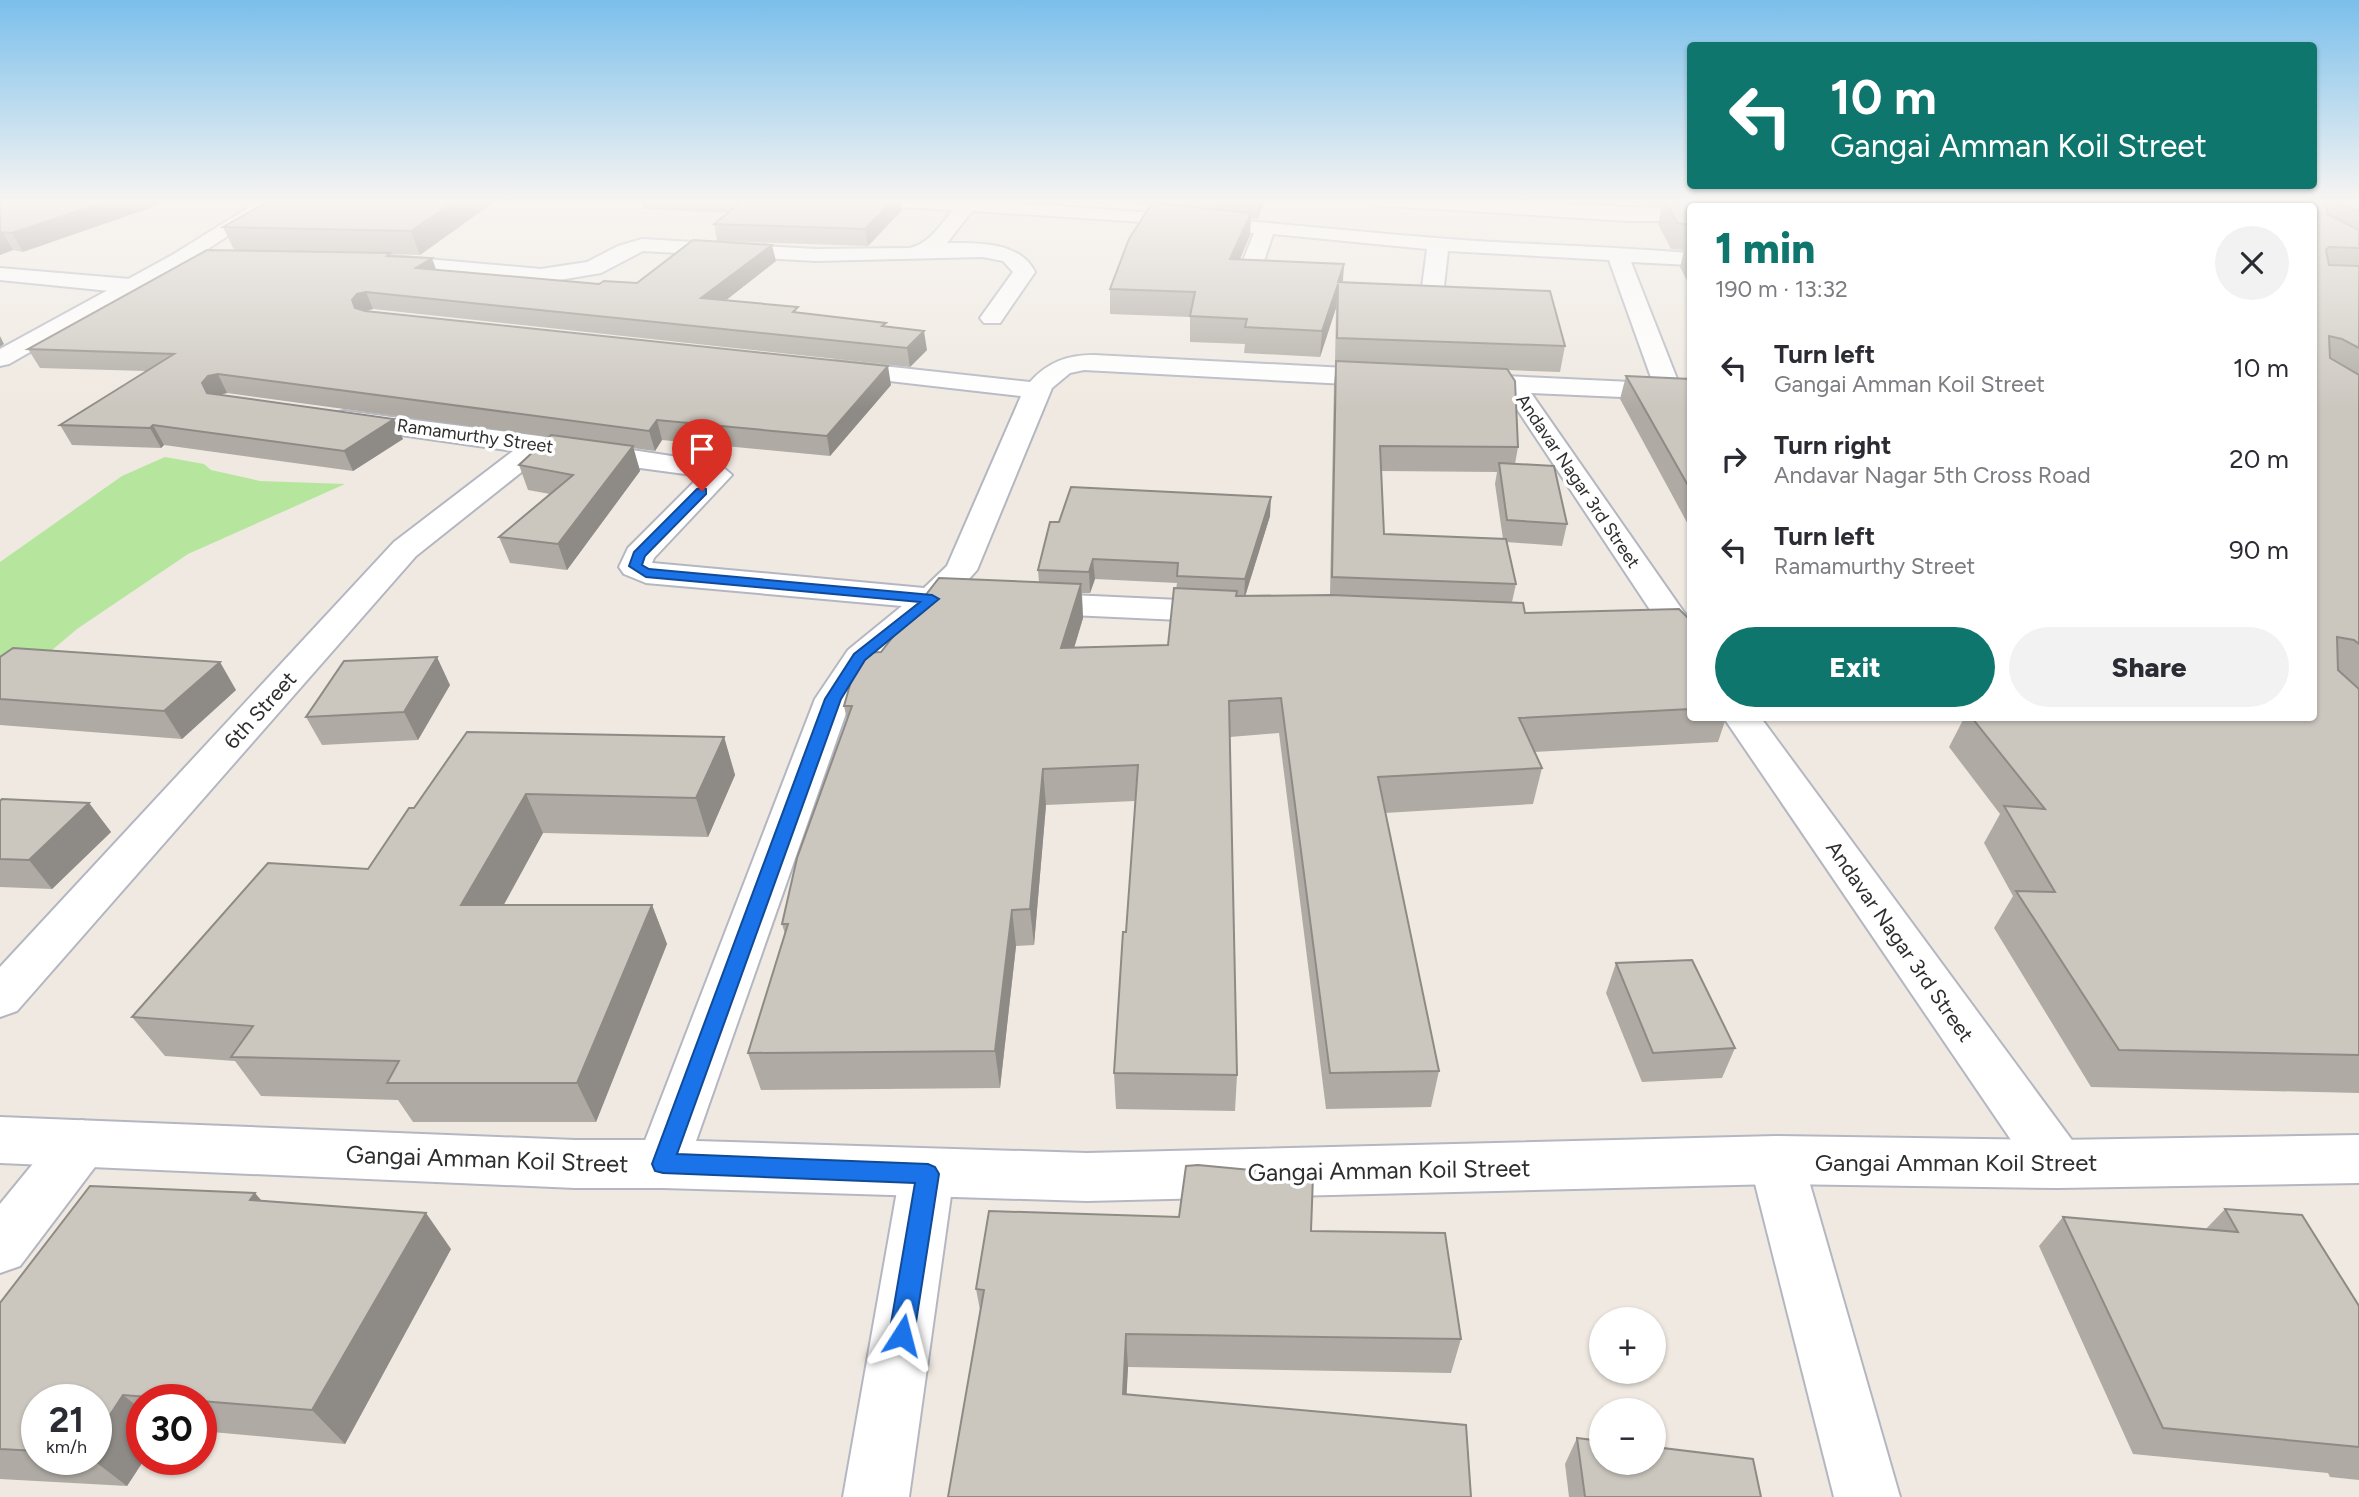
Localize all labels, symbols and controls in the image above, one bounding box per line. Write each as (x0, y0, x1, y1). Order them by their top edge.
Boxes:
text: 10 m (1830, 67, 1937, 126)
icon: left (1715, 70, 1806, 161)
text: Gangai Amman Koil Street (1830, 127, 2207, 165)
text: 1 min (1715, 223, 1815, 274)
button: close (2215, 226, 2289, 300)
text: 190 m · 13:32 (1715, 275, 1848, 303)
text: Turn left (1774, 338, 1875, 370)
icon: left (1715, 349, 1753, 387)
text: 10 m (2233, 352, 2289, 384)
text: Gangai Amman Koil Street (1774, 370, 2045, 398)
street label: Andavar Nagar 3rd Street (1511, 390, 1645, 572)
street label: Ramamurthy Street (396, 414, 555, 458)
pin (672, 419, 732, 491)
text: Turn right (1774, 429, 1891, 461)
icon: arrive (683, 430, 721, 468)
icon: right (1715, 440, 1753, 478)
text: 20 m (2229, 443, 2289, 475)
text: Andavar Nagar 5th Cross Road (1774, 461, 2091, 489)
text: Turn left (1774, 520, 1875, 552)
icon: left (1715, 531, 1753, 569)
text: 90 m (2229, 534, 2289, 566)
text: Ramamurthy Street (1774, 552, 1975, 580)
button: Exit (1715, 627, 1995, 707)
button: Share (2009, 627, 2289, 707)
street label: 6th Street (219, 666, 301, 754)
street label: Andavar Nagar 3rd Street (1821, 836, 1979, 1046)
street label: Gangai Amman Koil Street (345, 1140, 629, 1178)
street label: Gangai Amman Koil Street (1815, 1148, 2097, 1177)
street label: Gangai Amman Koil Street (1247, 1153, 1531, 1187)
position arrow (865, 1298, 939, 1372)
map controls (1589, 1307, 1666, 1475)
button: + (1589, 1307, 1666, 1384)
speed limit sign: 30 (126, 1384, 217, 1475)
button: − (1589, 1398, 1666, 1475)
text: 21 (49, 1399, 84, 1441)
text: km/h (46, 1436, 87, 1458)

